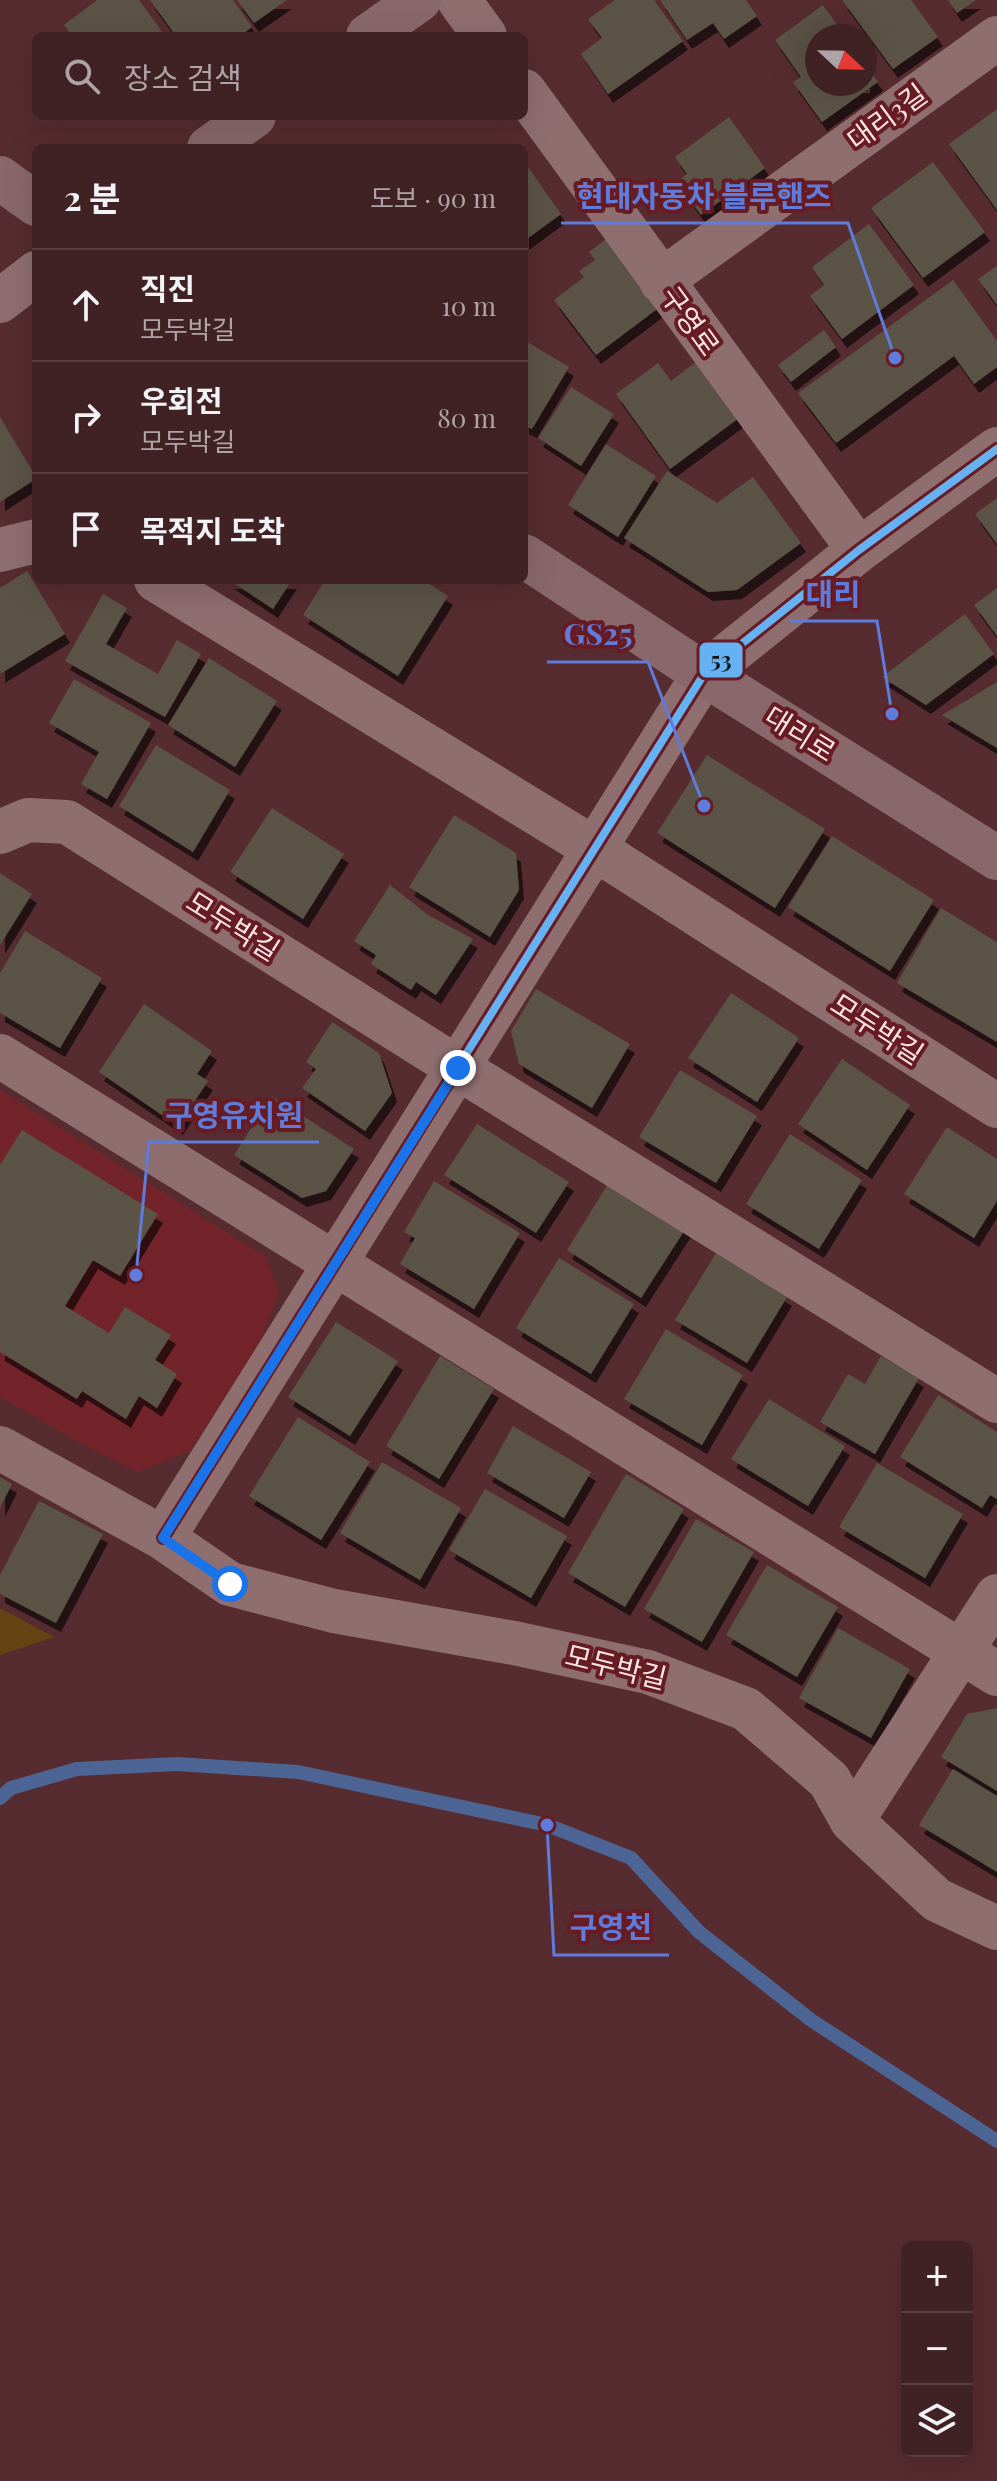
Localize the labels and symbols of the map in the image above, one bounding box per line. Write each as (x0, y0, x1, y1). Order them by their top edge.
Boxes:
north arrow (805, 24, 877, 96)
street label: 대리3길 (839, 74, 933, 157)
callout: 현대자동차 블루핸즈 (561, 169, 848, 223)
text: 현대자동차 블루핸즈 (576, 175, 832, 215)
street label: 구영로 (654, 278, 729, 362)
callout: 대리 (789, 567, 877, 621)
text: 대리 (805, 573, 861, 613)
callout: GS25 (547, 608, 648, 662)
text: GS25 (563, 613, 633, 653)
line badge: 53 (698, 641, 744, 679)
text: 53 (711, 644, 731, 674)
street label: 대리로 (758, 697, 843, 769)
street label: 모두박길 (180, 882, 287, 968)
street label: 모두박길 (825, 984, 931, 1071)
route end (440, 1050, 476, 1086)
callout: 구영유치원 (149, 1088, 319, 1142)
text: 구영유치원 (165, 1094, 303, 1134)
route start (212, 1566, 248, 1602)
street label: 모두박길 (562, 1635, 671, 1696)
callout: 구영천 (554, 1901, 669, 1955)
text: 구영천 (570, 1906, 652, 1946)

